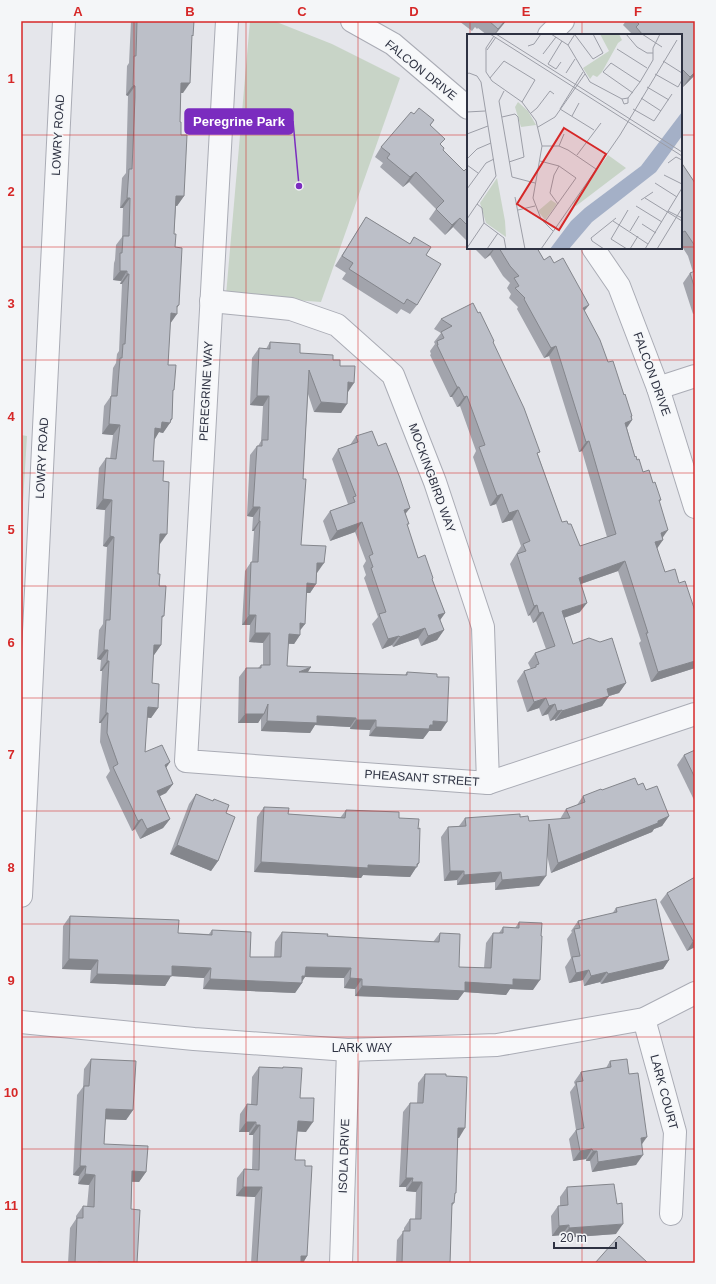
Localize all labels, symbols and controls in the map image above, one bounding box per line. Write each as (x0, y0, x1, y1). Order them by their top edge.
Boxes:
text: A (73, 4, 83, 19)
text: B (185, 4, 195, 19)
text: C (297, 4, 307, 19)
text: D (409, 4, 419, 19)
text: E (522, 4, 531, 19)
text: F (634, 4, 642, 19)
inset map (467, 34, 682, 249)
street label: FALCON DRIVE (382, 37, 460, 103)
text: 1 (7, 71, 15, 86)
street label: LOWRY ROAD (49, 94, 67, 176)
callout: Peregrine Park (185, 109, 293, 134)
text: Peregrine Park (193, 114, 286, 129)
text: 2 (7, 184, 15, 199)
text: 3 (7, 296, 15, 311)
street label: FALCON DRIVE (630, 330, 674, 418)
street label: PEREGRINE WAY (196, 341, 216, 441)
text: 4 (7, 409, 15, 424)
street label: LOWRY ROAD (33, 417, 51, 499)
street label: MOCKINGBIRD WAY (406, 421, 458, 535)
text: 5 (7, 522, 15, 537)
text: 6 (7, 635, 15, 650)
text: 7 (7, 747, 15, 762)
street label: PHEASANT STREET (364, 767, 481, 789)
text: 8 (7, 860, 15, 875)
text: 9 (7, 973, 15, 988)
street label: LARK WAY (332, 1041, 392, 1055)
street label: LARK COURT (647, 1053, 681, 1132)
text: 10 (4, 1085, 18, 1100)
street label: ISOLA DRIVE (336, 1118, 352, 1194)
text: 11 (4, 1198, 18, 1213)
scale bar (554, 1224, 616, 1250)
text: 20 m (560, 1231, 587, 1245)

